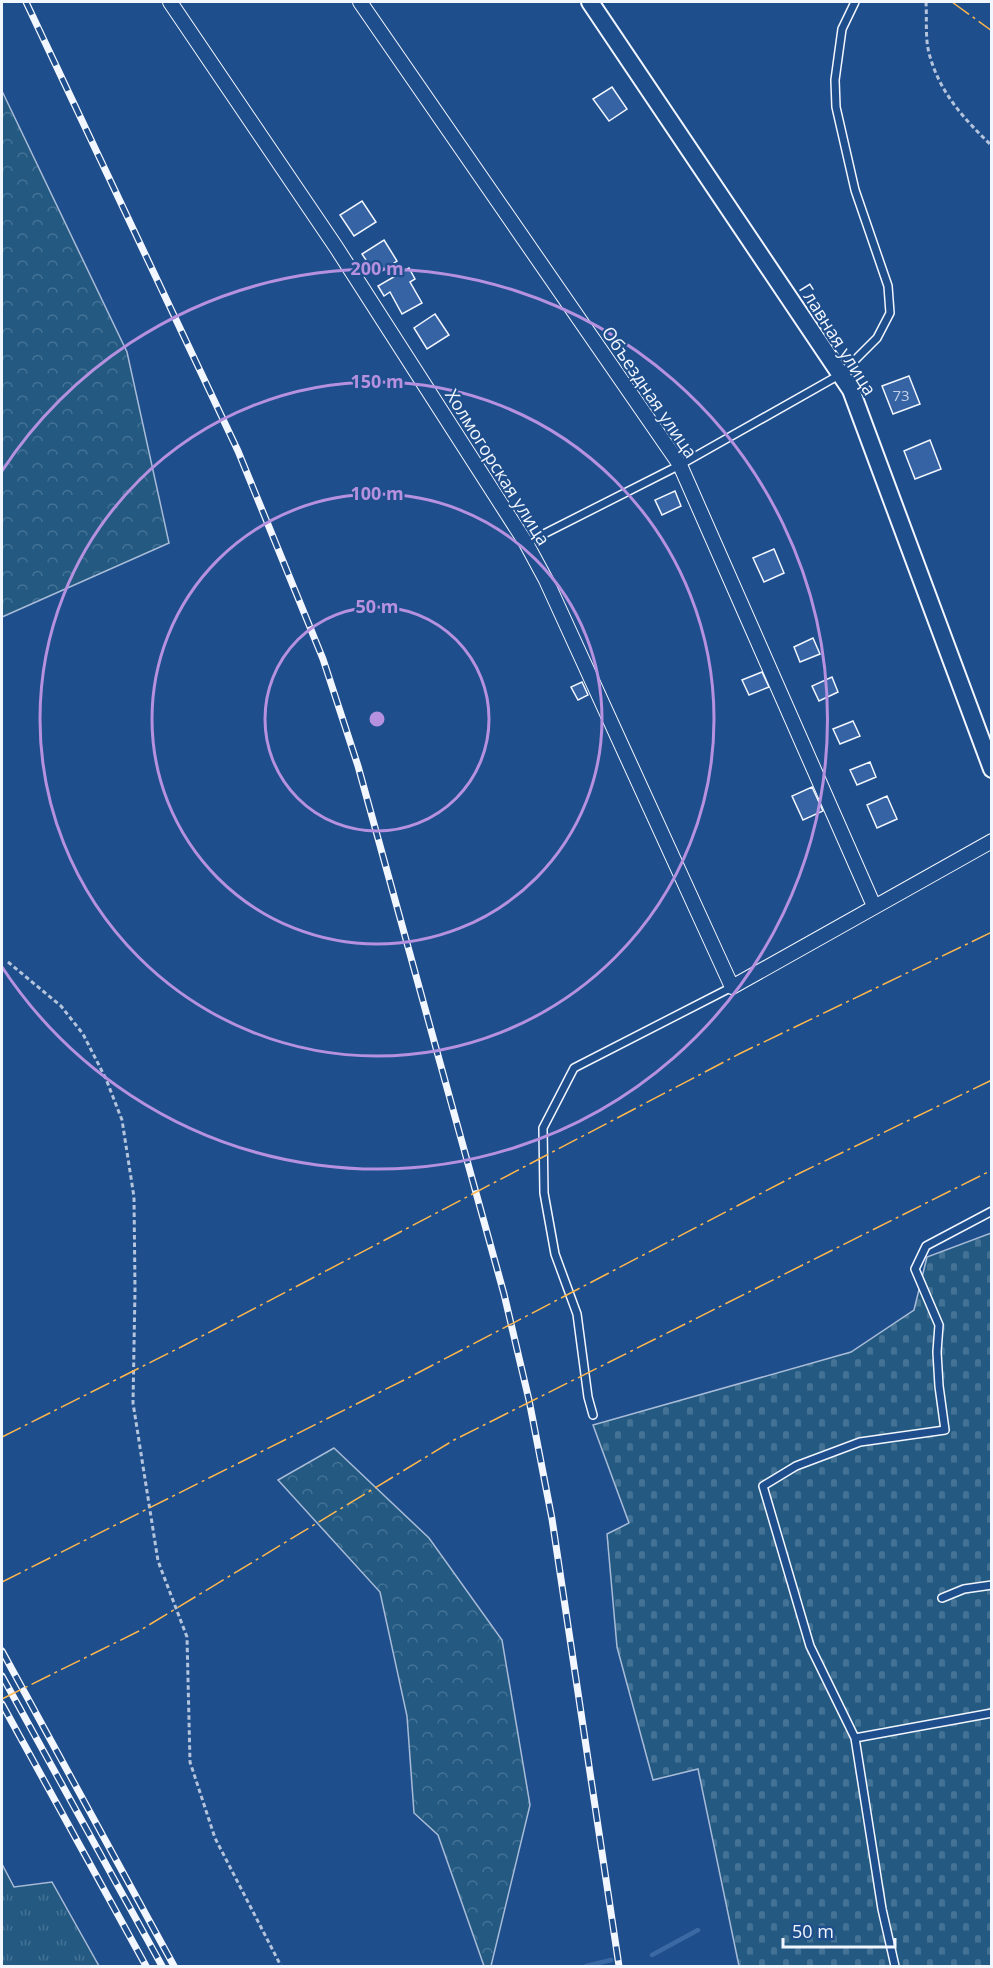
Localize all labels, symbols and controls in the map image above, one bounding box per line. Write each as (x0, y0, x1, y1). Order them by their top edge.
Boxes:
text: 200 m (350, 256, 404, 280)
street label: Главная улица (794, 278, 882, 400)
street label: Объездная улица (597, 321, 703, 463)
text: 150 m (350, 369, 404, 393)
street label: Холмогорская улица (440, 384, 556, 550)
house number: 73 (892, 385, 910, 405)
text: 100 m (350, 481, 404, 505)
text: 50 m (356, 594, 398, 618)
centre of rings (367, 709, 387, 729)
scale bar (783, 1911, 896, 1949)
text: 50 m (792, 1919, 834, 1943)

